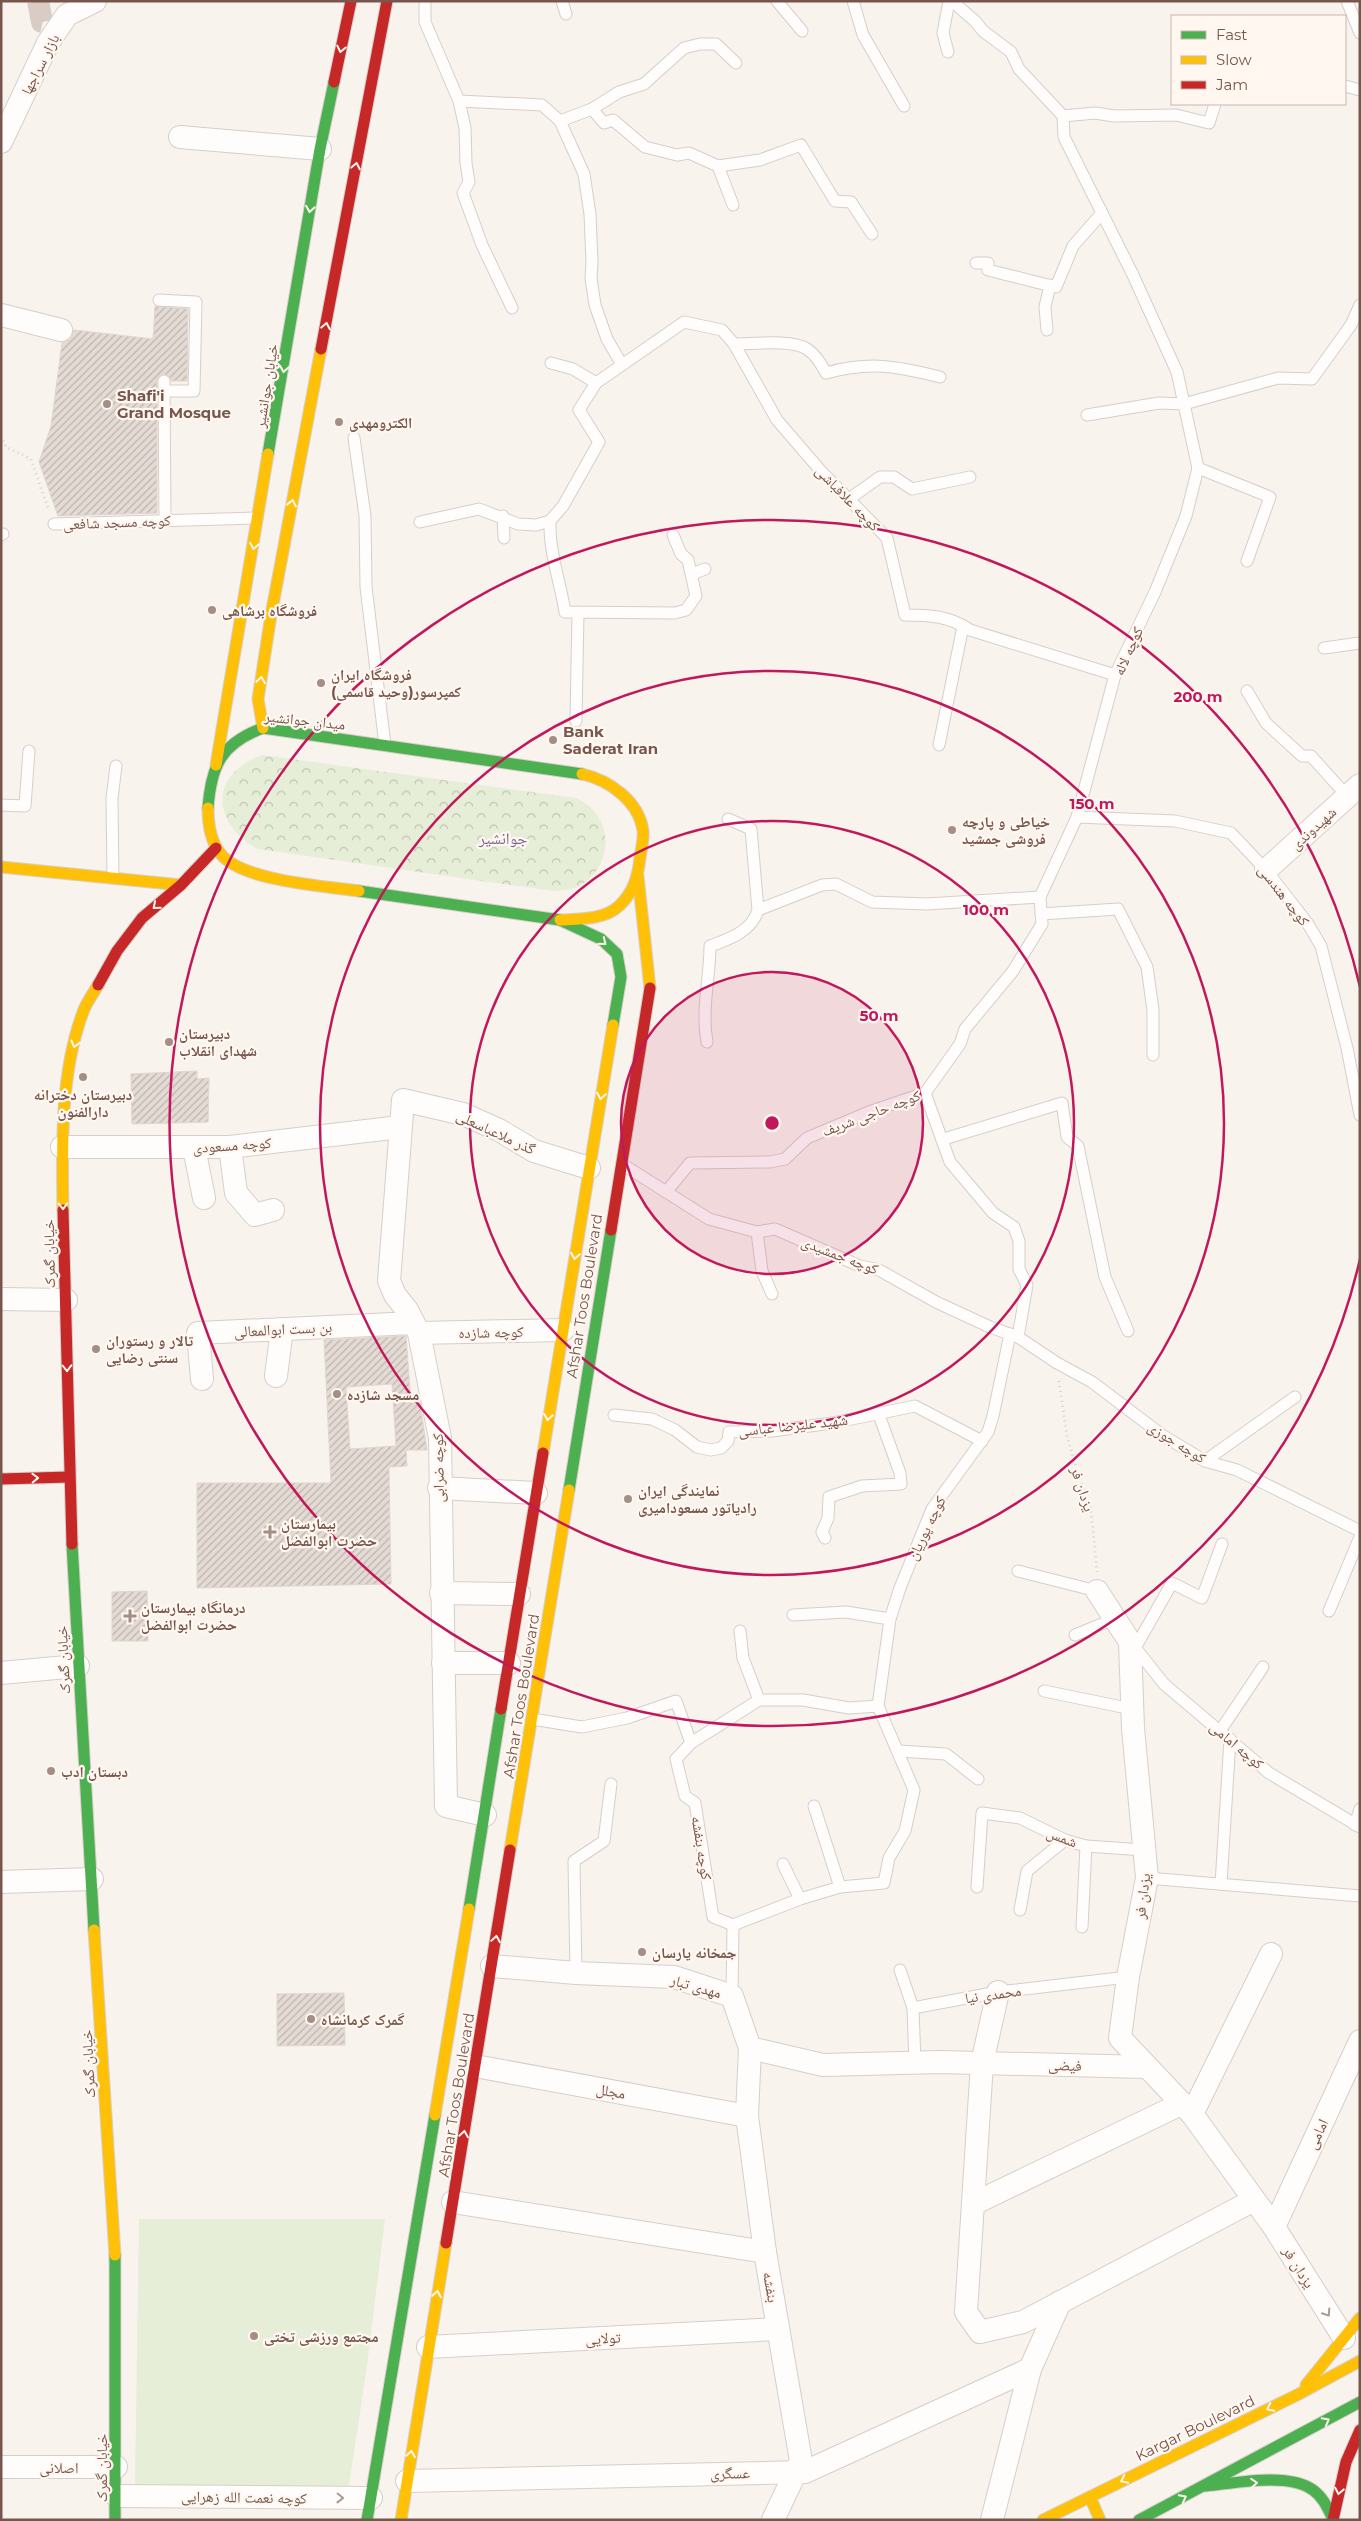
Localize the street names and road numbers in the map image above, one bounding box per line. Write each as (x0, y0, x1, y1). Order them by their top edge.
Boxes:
street label: بازار سراجها (17, 30, 63, 98)
street label: خیابان جوانشیر (250, 342, 283, 431)
street label: کوچه علافباشی (811, 461, 884, 536)
street label: کوچه مسجد شافعی (63, 511, 171, 534)
street label: کوچه لاله (1109, 624, 1147, 678)
street label: میدان جوانشیر (262, 706, 347, 735)
street label: شهیدوندی (1286, 802, 1341, 854)
street label: کوچه هندسی (1253, 860, 1314, 930)
street label: کوچه حاجی شریف (819, 1086, 923, 1141)
street label: گذر ملاعباسعلی (453, 1105, 539, 1160)
street label: کوچه مسعودی (192, 1133, 272, 1158)
street label: Afshar Toos Boulevard (562, 1212, 606, 1380)
street label: خیابان گمرک (39, 1219, 60, 1289)
street label: کوچه جمشیدی (798, 1232, 881, 1279)
street label: بن بست ابوالمعالی (233, 1317, 333, 1342)
street label: کوچه شازده (458, 1322, 524, 1342)
street label: شهید علیرضا عباسی (737, 1410, 849, 1441)
street label: کوچه جوزی (1144, 1417, 1210, 1468)
street label: کوچه ضرابی (428, 1433, 449, 1503)
street label: یزدان فر (1066, 1463, 1099, 1514)
street label: کوچه پوریان (902, 1493, 951, 1564)
street label: Afshar Toos Boulevard (499, 1612, 543, 1780)
street label: خیابان گمرک (52, 1625, 75, 1695)
street label: کوچه امامی (1205, 1717, 1268, 1774)
street label: کوچه بنفشه (688, 1815, 716, 1881)
street label: شمس (1044, 1823, 1080, 1852)
street label: یزدان فر (1130, 1872, 1155, 1921)
street label: مهدی تبار (667, 1969, 724, 2003)
street label: محمدی نیا (964, 1981, 1023, 2008)
street label: Afshar Toos Boulevard (434, 2011, 478, 2179)
street label: خیابان گمرک (77, 2029, 100, 2099)
street label: فیضی (1048, 2055, 1082, 2076)
street label: مجلل (595, 2079, 627, 2104)
street label: امامی (1302, 2116, 1333, 2153)
street label: یزدان فر (1277, 2242, 1319, 2292)
street label: بنفشه (759, 2270, 783, 2304)
street label: تولایی (585, 2328, 622, 2349)
street label: Kargar Boulevard (1132, 2391, 1258, 2465)
street label: خیابان گمرک (92, 2433, 112, 2502)
street label: اصلانی (40, 2458, 78, 2478)
street label: عسگری (710, 2463, 750, 2484)
street label: کوچه نعمت الله زهرایی (181, 2486, 307, 2509)

